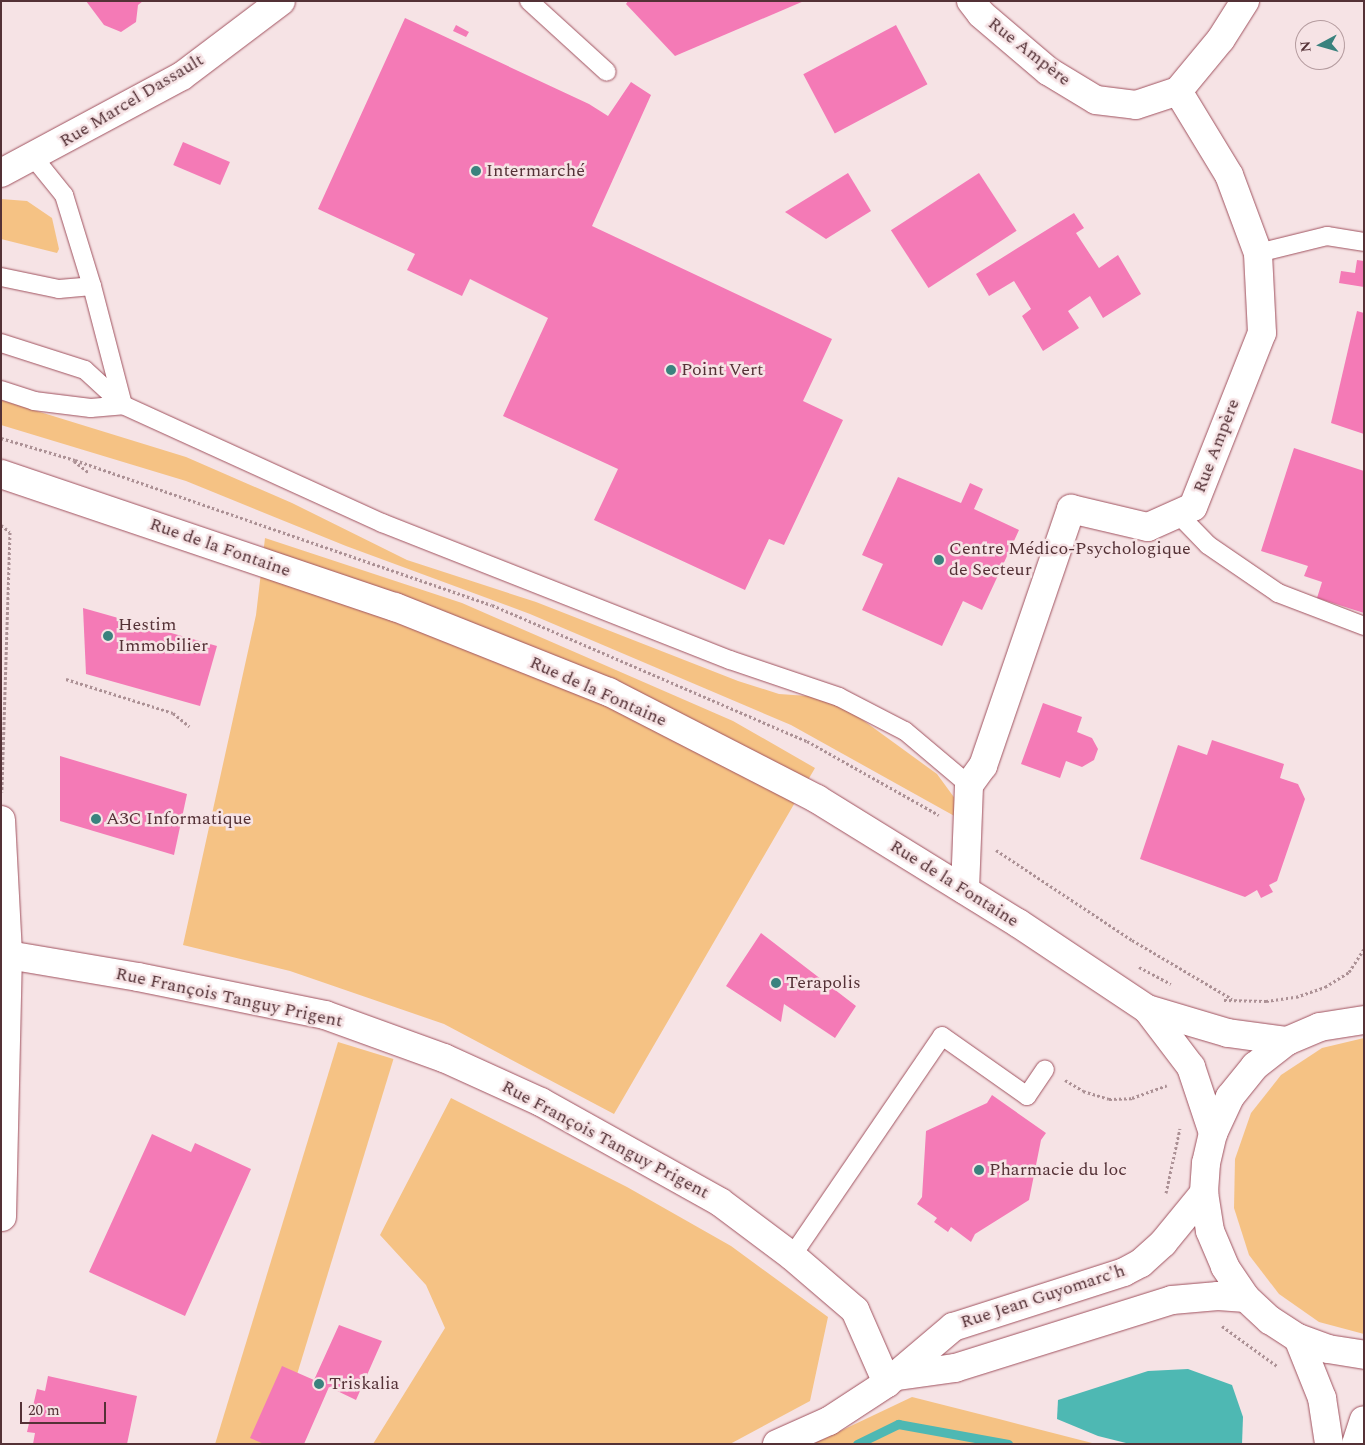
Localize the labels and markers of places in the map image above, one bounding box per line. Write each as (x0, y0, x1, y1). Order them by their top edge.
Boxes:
place label: Intermarché (486, 160, 585, 182)
marker: Intermarché (470, 165, 482, 177)
place label: Point Vert (681, 359, 763, 381)
marker: Point Vert (665, 364, 677, 376)
place label: Centre Médico-Psychologique de Secteur (949, 539, 1191, 582)
marker: Centre Médico-Psychologique de Secteur (933, 554, 945, 566)
place label: Hestim Immobilier (118, 615, 208, 658)
marker: Hestim Immobilier (102, 630, 114, 642)
place label: A3C Informatique (106, 808, 252, 830)
marker: A3C Informatique (90, 813, 102, 825)
place label: Terapolis (786, 972, 861, 994)
marker: Terapolis (770, 977, 782, 989)
place label: Pharmacie du loc (989, 1159, 1127, 1181)
marker: Pharmacie du loc (973, 1164, 985, 1176)
place label: Triskalia (329, 1373, 399, 1395)
marker: Triskalia (313, 1378, 325, 1390)

